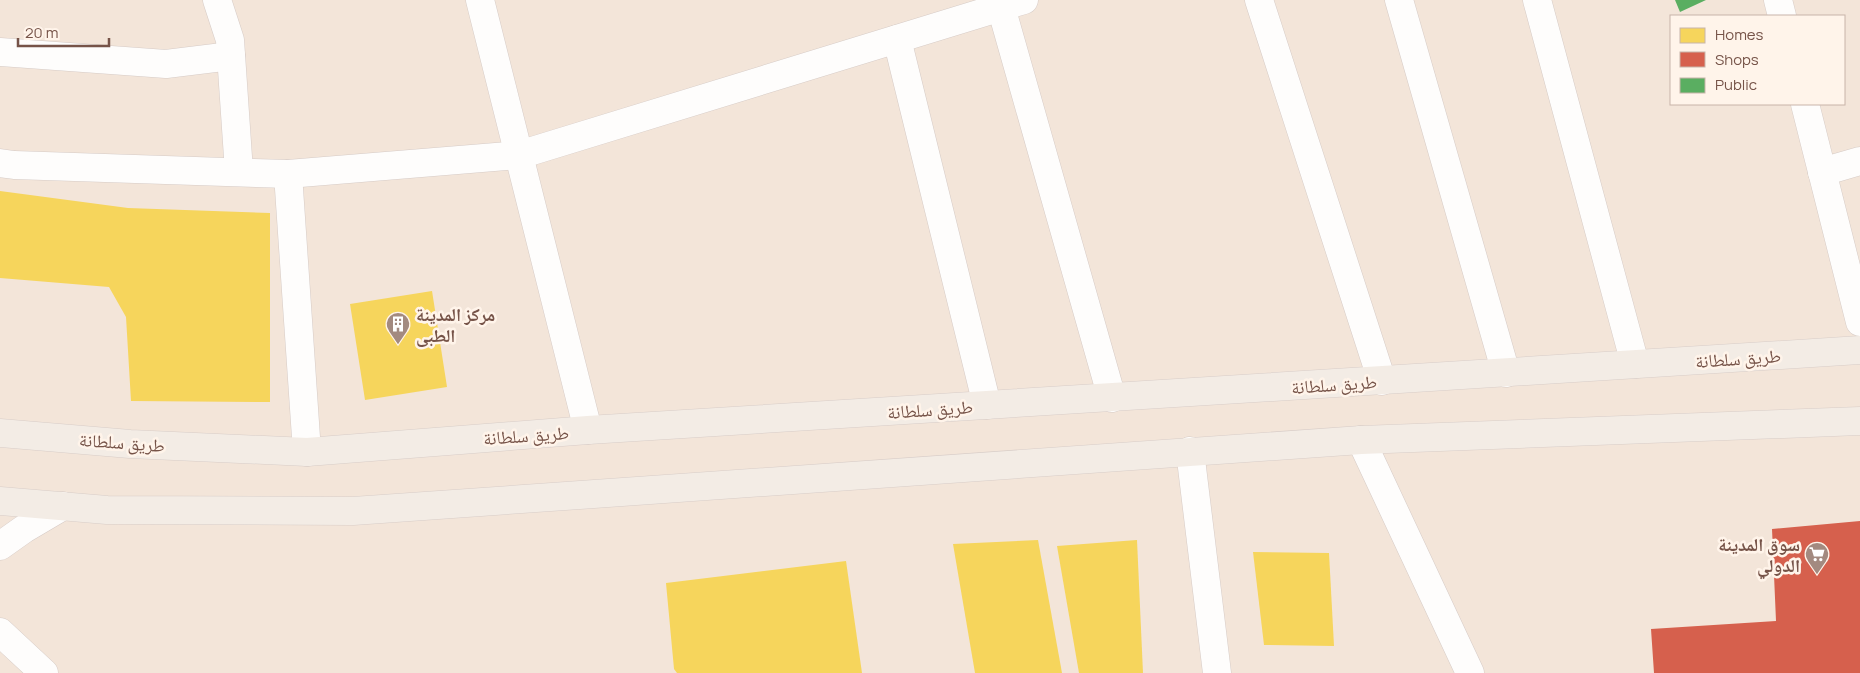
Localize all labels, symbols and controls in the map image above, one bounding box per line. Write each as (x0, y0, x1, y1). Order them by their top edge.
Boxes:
scale bar (18, 15, 109, 47)
legend (1670, 15, 1845, 105)
text: 20 m (25, 22, 58, 43)
text: Homes (1715, 24, 1764, 45)
text: Shops (1715, 49, 1759, 70)
text: Public (1715, 74, 1757, 95)
place label: مرکز المدینة الطبی (416, 302, 495, 347)
building icon: مرکز المدینة الطبی (385, 311, 411, 345)
street label: طريق سلطانة (1694, 343, 1782, 373)
street label: طريق سلطانة (1290, 369, 1378, 399)
street label: طريق سلطانة (886, 394, 974, 424)
street label: طريق سلطانة (482, 420, 570, 450)
street label: طريق سلطانة (78, 427, 166, 457)
place label: سوق المدينة الدولي (1718, 532, 1800, 580)
supermarket icon: سوق المدينة الدولي (1804, 541, 1830, 575)

